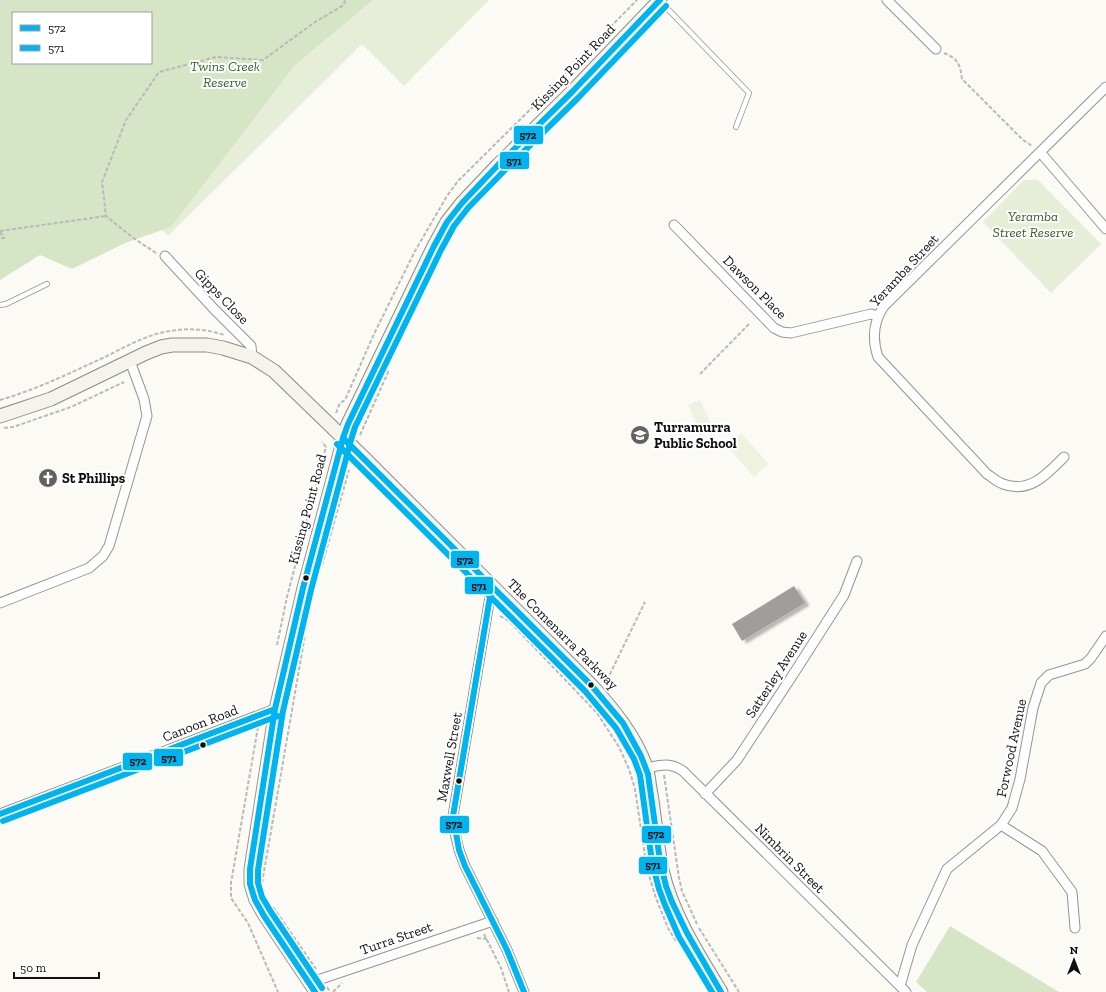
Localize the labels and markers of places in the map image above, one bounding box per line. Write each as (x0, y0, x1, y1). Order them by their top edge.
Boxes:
place label: Turramurra Public School (654, 419, 737, 452)
school or university icon: Turramurra Public School (629, 424, 651, 446)
church icon: St Phillips (37, 467, 59, 489)
place label: St Phillips (62, 470, 126, 487)
unlabelled marker (301, 573, 311, 583)
unlabelled marker (586, 680, 596, 690)
unlabelled marker (198, 740, 208, 750)
unlabelled marker (454, 776, 464, 786)

